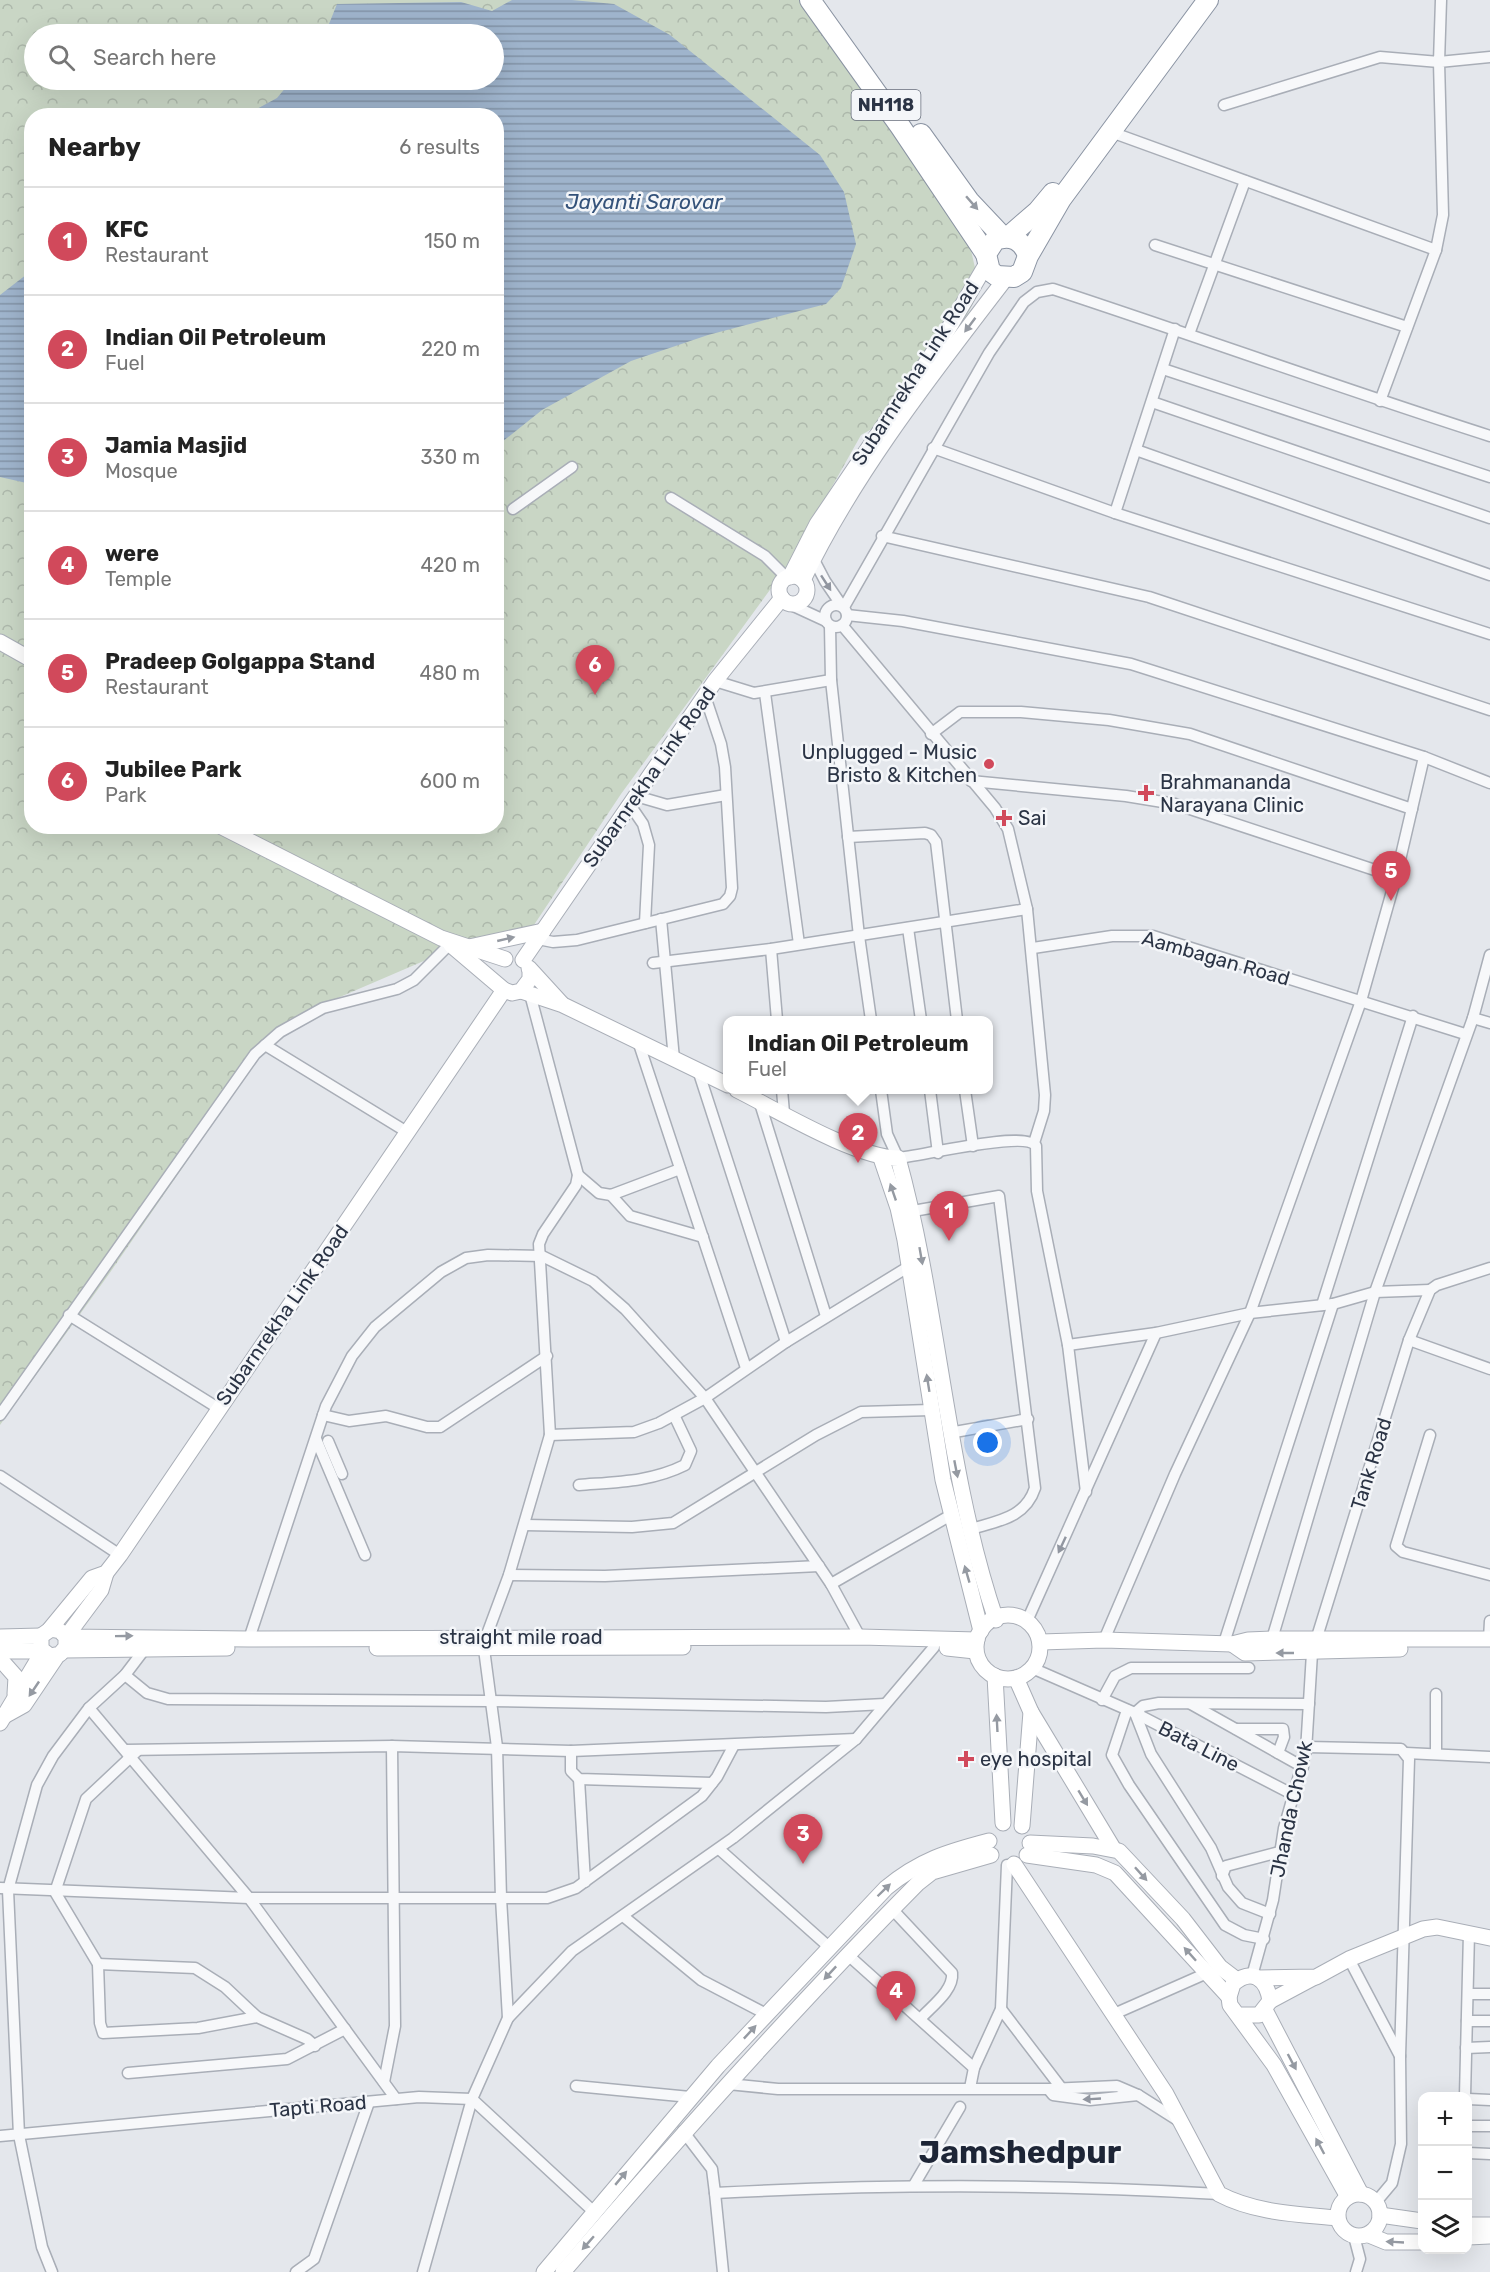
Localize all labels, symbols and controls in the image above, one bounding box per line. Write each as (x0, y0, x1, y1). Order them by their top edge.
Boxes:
search box (24, 24, 504, 90)
icon: search (45, 41, 78, 74)
text: Search here (93, 44, 216, 71)
road number: NH118 (852, 90, 920, 120)
text: Nearby (48, 132, 141, 163)
text: 6 results (399, 135, 480, 159)
water label: Jayanti Sarovar (565, 189, 724, 214)
one-way arrow (965, 195, 978, 210)
text: KFC (105, 216, 149, 243)
text: 1 (63, 229, 72, 253)
text: 150 m (424, 229, 480, 253)
text: Restaurant (105, 243, 209, 267)
street label: Subarnrekha Link Road (846, 276, 984, 470)
one-way arrow (965, 317, 977, 332)
text: Indian Oil Petroleum (105, 324, 326, 351)
text: 2 (61, 337, 74, 361)
text: 220 m (421, 337, 480, 361)
text: Fuel (105, 351, 145, 375)
text: Jamia Masjid (105, 432, 247, 459)
text: 3 (61, 445, 74, 469)
text: 330 m (421, 445, 480, 469)
text: Mosque (105, 459, 178, 483)
text: were (105, 540, 159, 567)
text: 4 (61, 553, 74, 577)
text: 420 m (420, 553, 480, 577)
text: Temple (105, 567, 172, 591)
one-way arrow (821, 575, 832, 591)
pin: 6 (576, 646, 614, 695)
text: Pradeep Golgappa Stand (105, 648, 375, 675)
text: 5 (61, 661, 74, 685)
text: 480 m (419, 661, 480, 685)
text: Restaurant (105, 675, 209, 699)
street label: Subarnrekha Link Road (578, 682, 720, 872)
place label: Unplugged - Music Bristo & Kitchen (802, 740, 977, 787)
text: Jubilee Park (105, 756, 242, 783)
marker: Unplugged - Music Bristo & Kitchen (982, 757, 996, 771)
text: 6 (61, 769, 74, 793)
text: 600 m (420, 769, 480, 793)
place label: Brahmananda Narayana Clinic (1160, 770, 1304, 817)
text: Park (105, 783, 147, 807)
marker: Brahmananda Narayana Clinic (1137, 784, 1155, 802)
place label: Sai (1018, 806, 1046, 830)
marker: Sai (995, 809, 1013, 827)
pin: 5 (1372, 852, 1410, 901)
street label: Aambagan Road (1139, 925, 1293, 991)
one-way arrow (497, 934, 516, 943)
popup (723, 1016, 993, 1094)
text: Indian Oil Petroleum (747, 1030, 969, 1057)
text: Fuel (747, 1057, 787, 1081)
pin: 2 (838, 1114, 878, 1163)
one-way arrow (887, 1183, 897, 1201)
pin: 1 (930, 1192, 968, 1241)
street label: Subarnrekha Link Road (211, 1220, 353, 1410)
one-way arrow (916, 1247, 925, 1266)
one-way arrow (923, 1374, 932, 1393)
street label: Tank Road (1346, 1415, 1396, 1513)
your location (973, 1428, 1002, 1457)
one-way arrow (952, 1460, 961, 1479)
one-way arrow (1057, 1536, 1067, 1554)
one-way arrow (961, 1565, 971, 1583)
street label: straight mile road (439, 1625, 603, 1649)
one-way arrow (115, 1631, 134, 1641)
one-way arrow (1275, 1648, 1294, 1658)
one-way arrow (29, 1681, 40, 1697)
one-way arrow (993, 1714, 1002, 1733)
street label: Bata Line (1155, 1715, 1243, 1777)
street label: Jhanda Chowk (1265, 1738, 1317, 1879)
place label: eye hospital (980, 1747, 1092, 1771)
marker: eye hospital (957, 1750, 975, 1768)
one-way arrow (1077, 1790, 1088, 1806)
pin: 3 (784, 1814, 822, 1864)
one-way arrow (1134, 1866, 1148, 1881)
one-way arrow (876, 1884, 891, 1897)
one-way arrow (1183, 1946, 1196, 1962)
one-way arrow (824, 1965, 837, 1980)
pin: 4 (876, 1972, 916, 2021)
one-way arrow (743, 2024, 757, 2039)
one-way arrow (1287, 2054, 1297, 2071)
street label: Tapti Road (268, 2090, 368, 2122)
map controls (1418, 2092, 1472, 2254)
button: + (1418, 2092, 1472, 2146)
one-way arrow (1083, 2094, 1102, 2103)
district label: Jamshedpur (919, 2133, 1122, 2171)
one-way arrow (1315, 2137, 1325, 2154)
button: − (1418, 2146, 1472, 2200)
one-way arrow (614, 2171, 627, 2186)
button: layers (1418, 2200, 1472, 2254)
one-way arrow (581, 2235, 594, 2251)
one-way arrow (1385, 2238, 1404, 2247)

